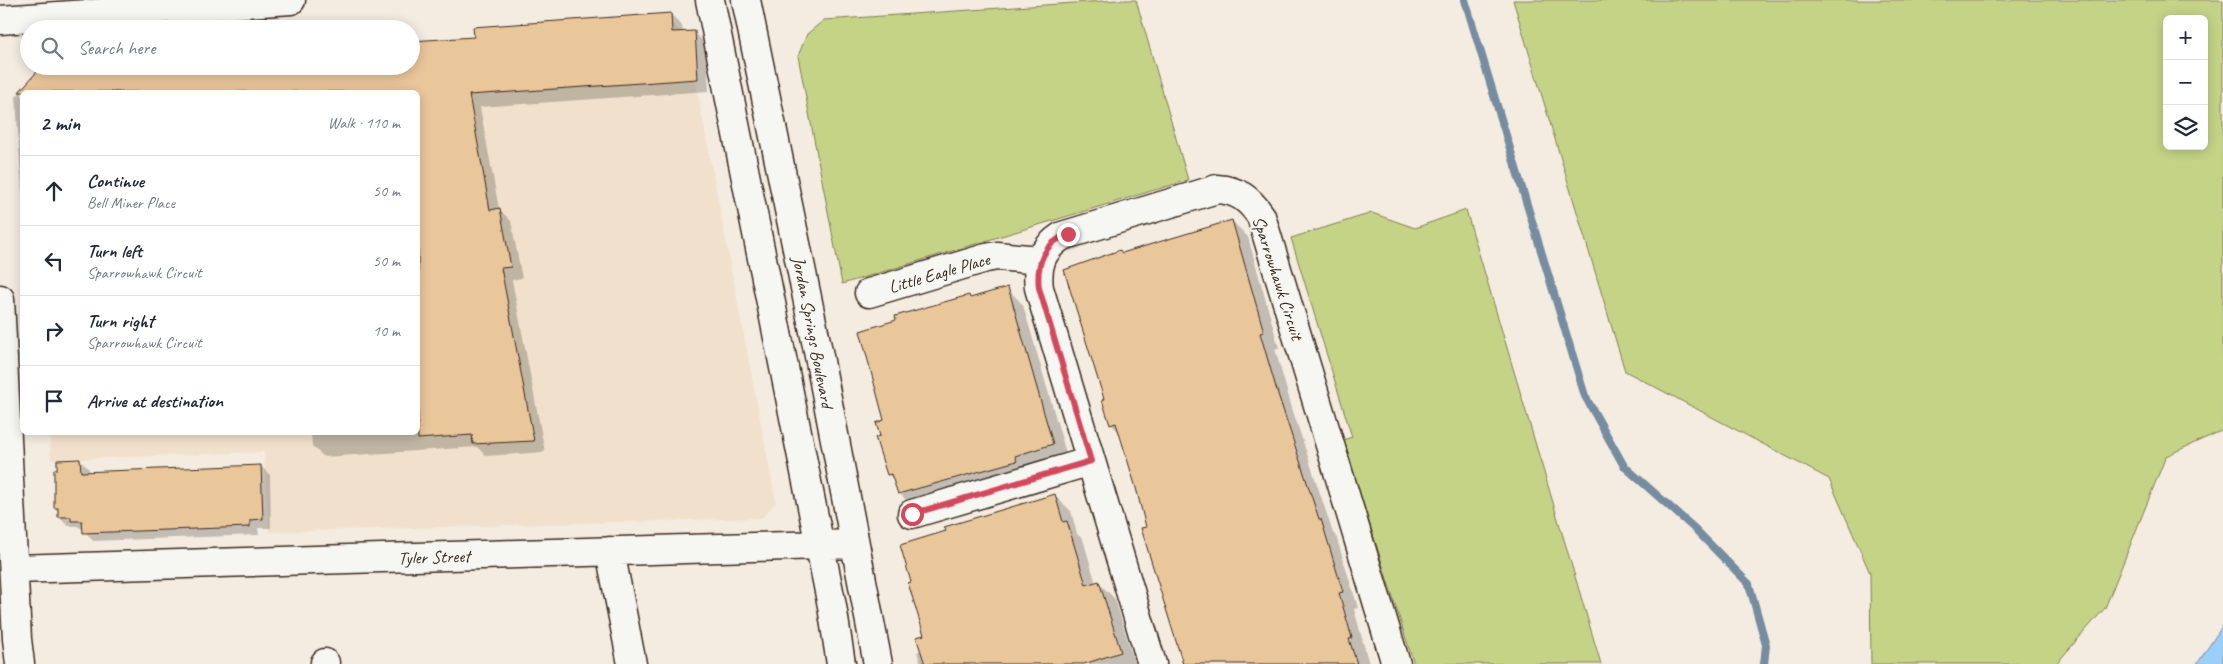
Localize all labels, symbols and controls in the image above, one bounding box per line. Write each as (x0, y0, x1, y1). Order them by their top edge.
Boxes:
map controls (2163, 15, 2208, 150)
button: + (2163, 15, 2208, 60)
search box (20, 20, 420, 75)
icon: search (38, 34, 66, 62)
text: Search here (78, 36, 155, 60)
button: − (2163, 60, 2208, 105)
button: layers (2163, 105, 2208, 150)
text: 2 min (40, 110, 80, 136)
text: Walk · 110 m (328, 113, 400, 133)
text: Continue (87, 169, 144, 193)
icon: ahead (40, 177, 68, 205)
text: 50 m (373, 181, 400, 201)
text: Bell Miner Place (87, 193, 175, 213)
street label: Sparrowhawk Circuit (1248, 213, 1309, 345)
route end (1057, 223, 1080, 246)
text: Turn left (87, 239, 142, 263)
icon: left (40, 247, 68, 275)
street label: Little Eagle Place (886, 248, 993, 298)
text: 50 m (373, 251, 400, 271)
street label: Jordan Springs Boulevard (787, 253, 839, 412)
text: Sparrowhawk Circuit (87, 263, 202, 283)
text: Turn right (87, 309, 154, 333)
icon: right (40, 317, 68, 345)
text: 10 m (373, 321, 400, 341)
text: Sparrowhawk Circuit (87, 333, 202, 353)
icon: arrive (40, 387, 68, 415)
text: Arrive at destination (87, 389, 223, 413)
route start (901, 503, 924, 526)
street label: Tyler Street (398, 545, 473, 569)

